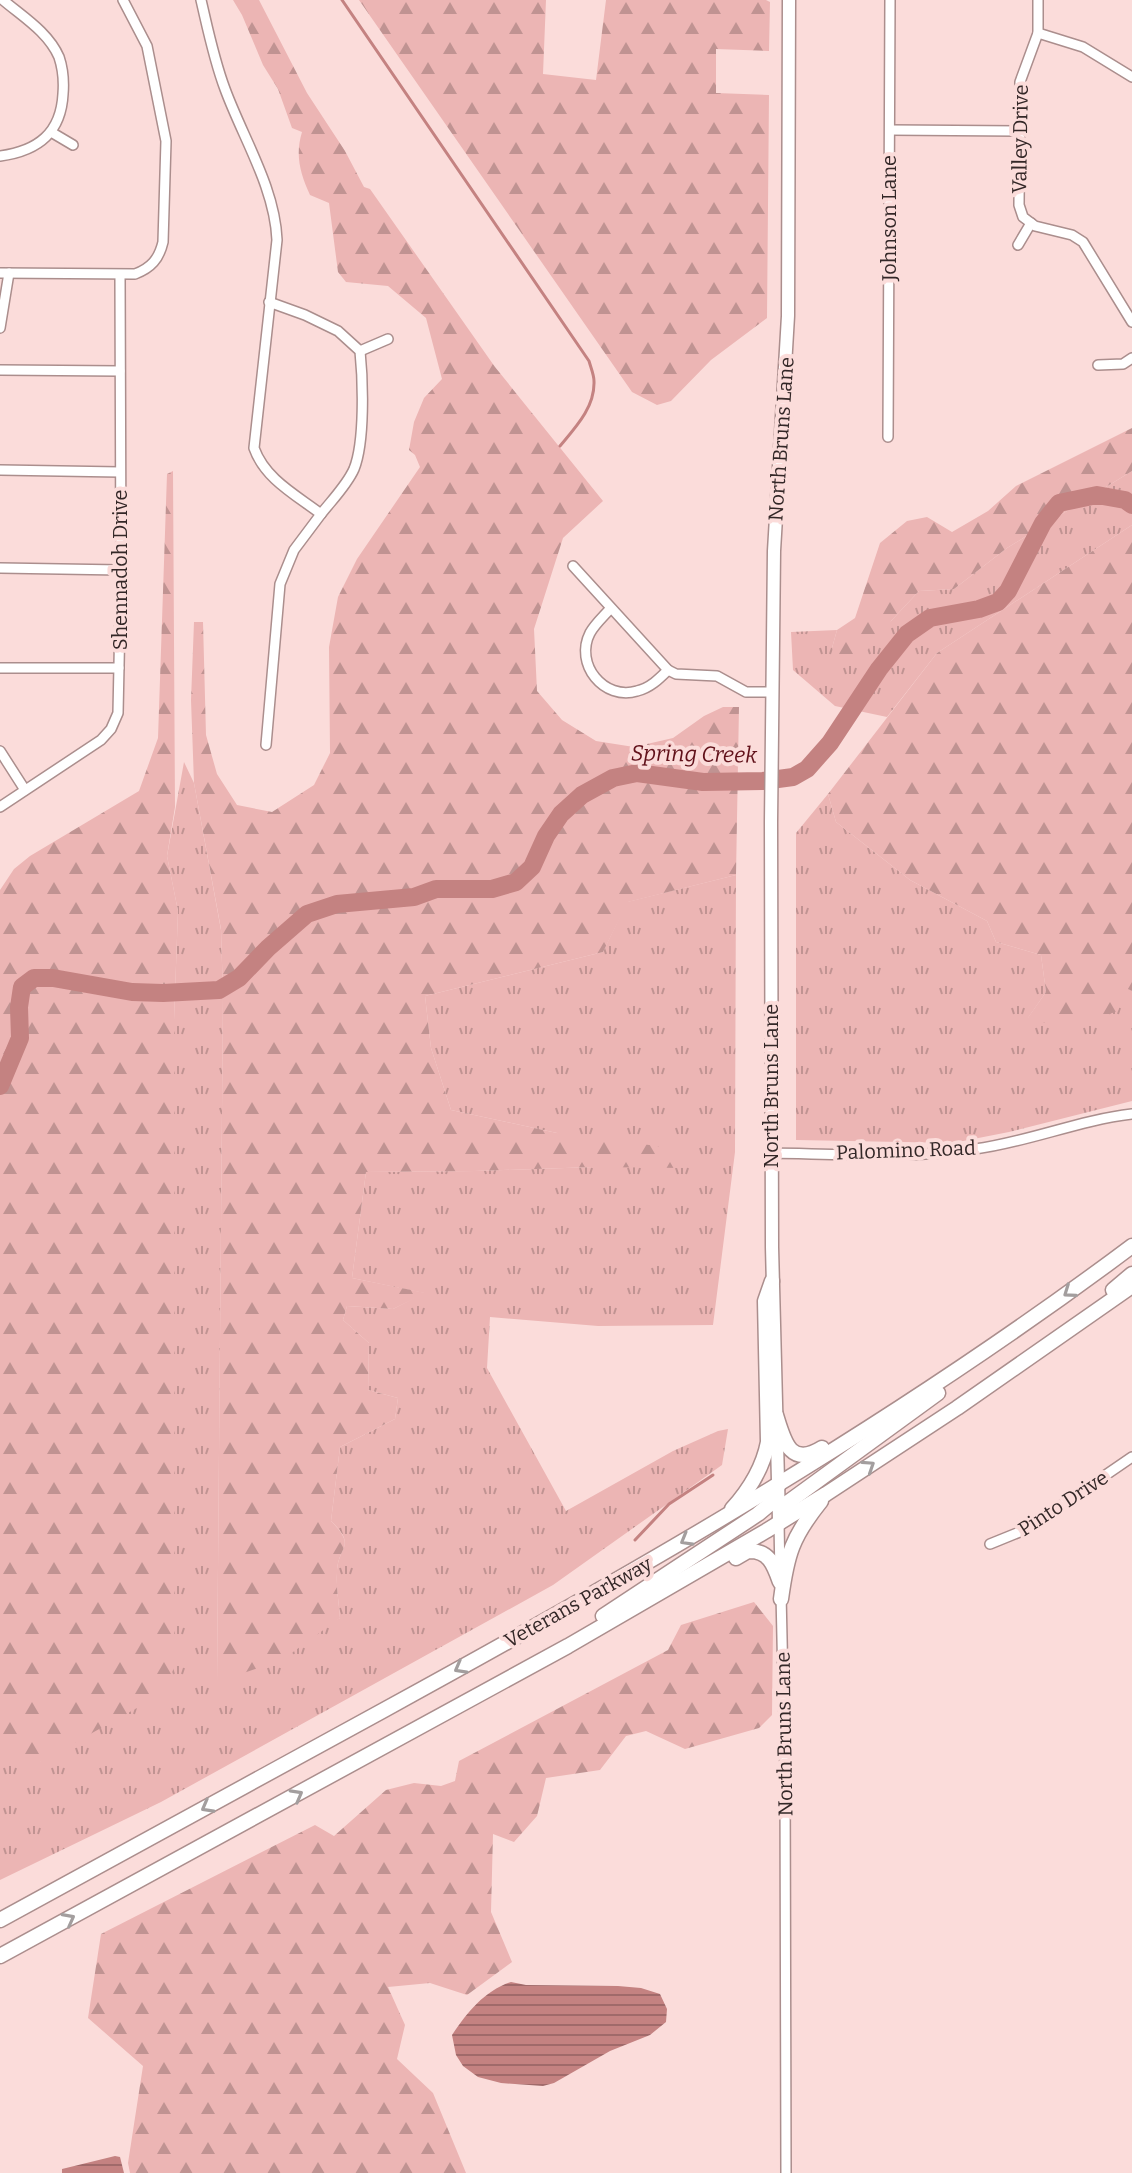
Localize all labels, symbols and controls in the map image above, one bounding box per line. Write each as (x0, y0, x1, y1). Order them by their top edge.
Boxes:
street label: Valley Drive (1007, 84, 1033, 194)
street label: Johnson Lane (877, 155, 901, 282)
street label: North Bruns Lane (763, 356, 799, 522)
street label: Shennadoh Drive (108, 490, 132, 650)
water label: Spring Creek (631, 739, 758, 769)
street label: North Bruns Lane (759, 1004, 783, 1168)
street label: Palomino Road (836, 1136, 976, 1164)
one-way arrow (1063, 1282, 1078, 1297)
one-way arrow (860, 1461, 874, 1476)
street label: Pinto Drive (1014, 1465, 1112, 1541)
one-way arrow (680, 1530, 695, 1546)
street label: Veterans Parkway (500, 1551, 656, 1653)
street label: North Bruns Lane (771, 1652, 797, 1816)
one-way arrow (454, 1659, 468, 1674)
one-way arrow (288, 1789, 303, 1805)
one-way arrow (201, 1797, 216, 1812)
one-way arrow (60, 1914, 75, 1929)

